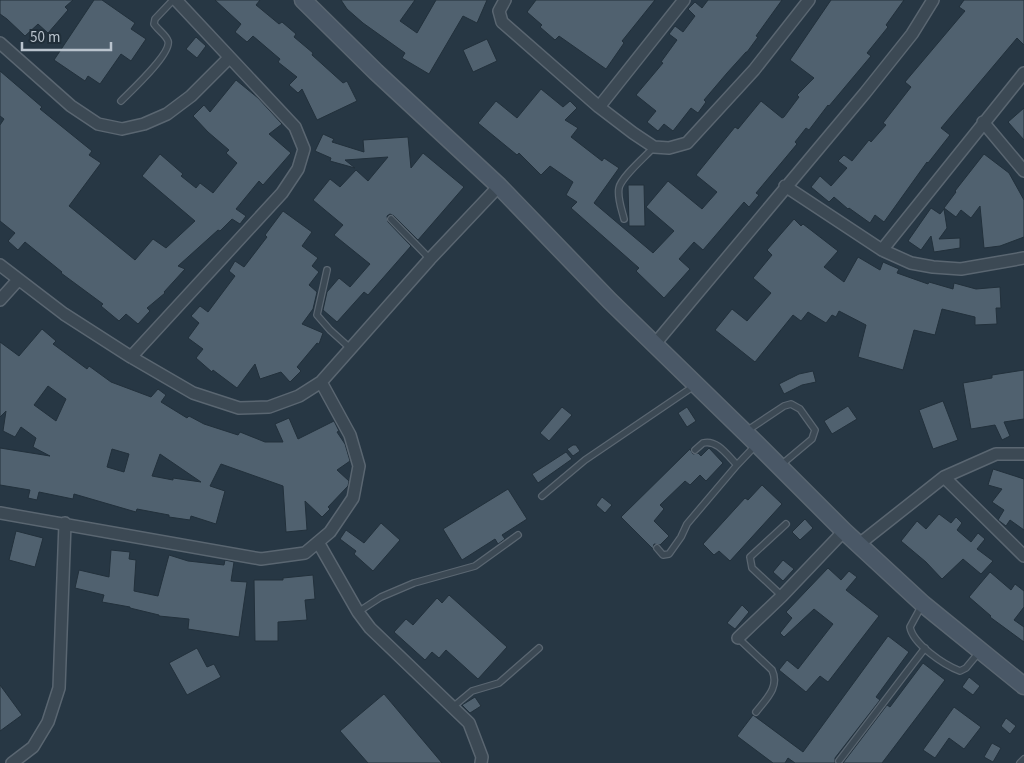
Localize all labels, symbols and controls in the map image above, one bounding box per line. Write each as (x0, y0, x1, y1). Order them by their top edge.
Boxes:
scale bar (22, 20, 111, 52)
text: 50 m (30, 27, 60, 48)

